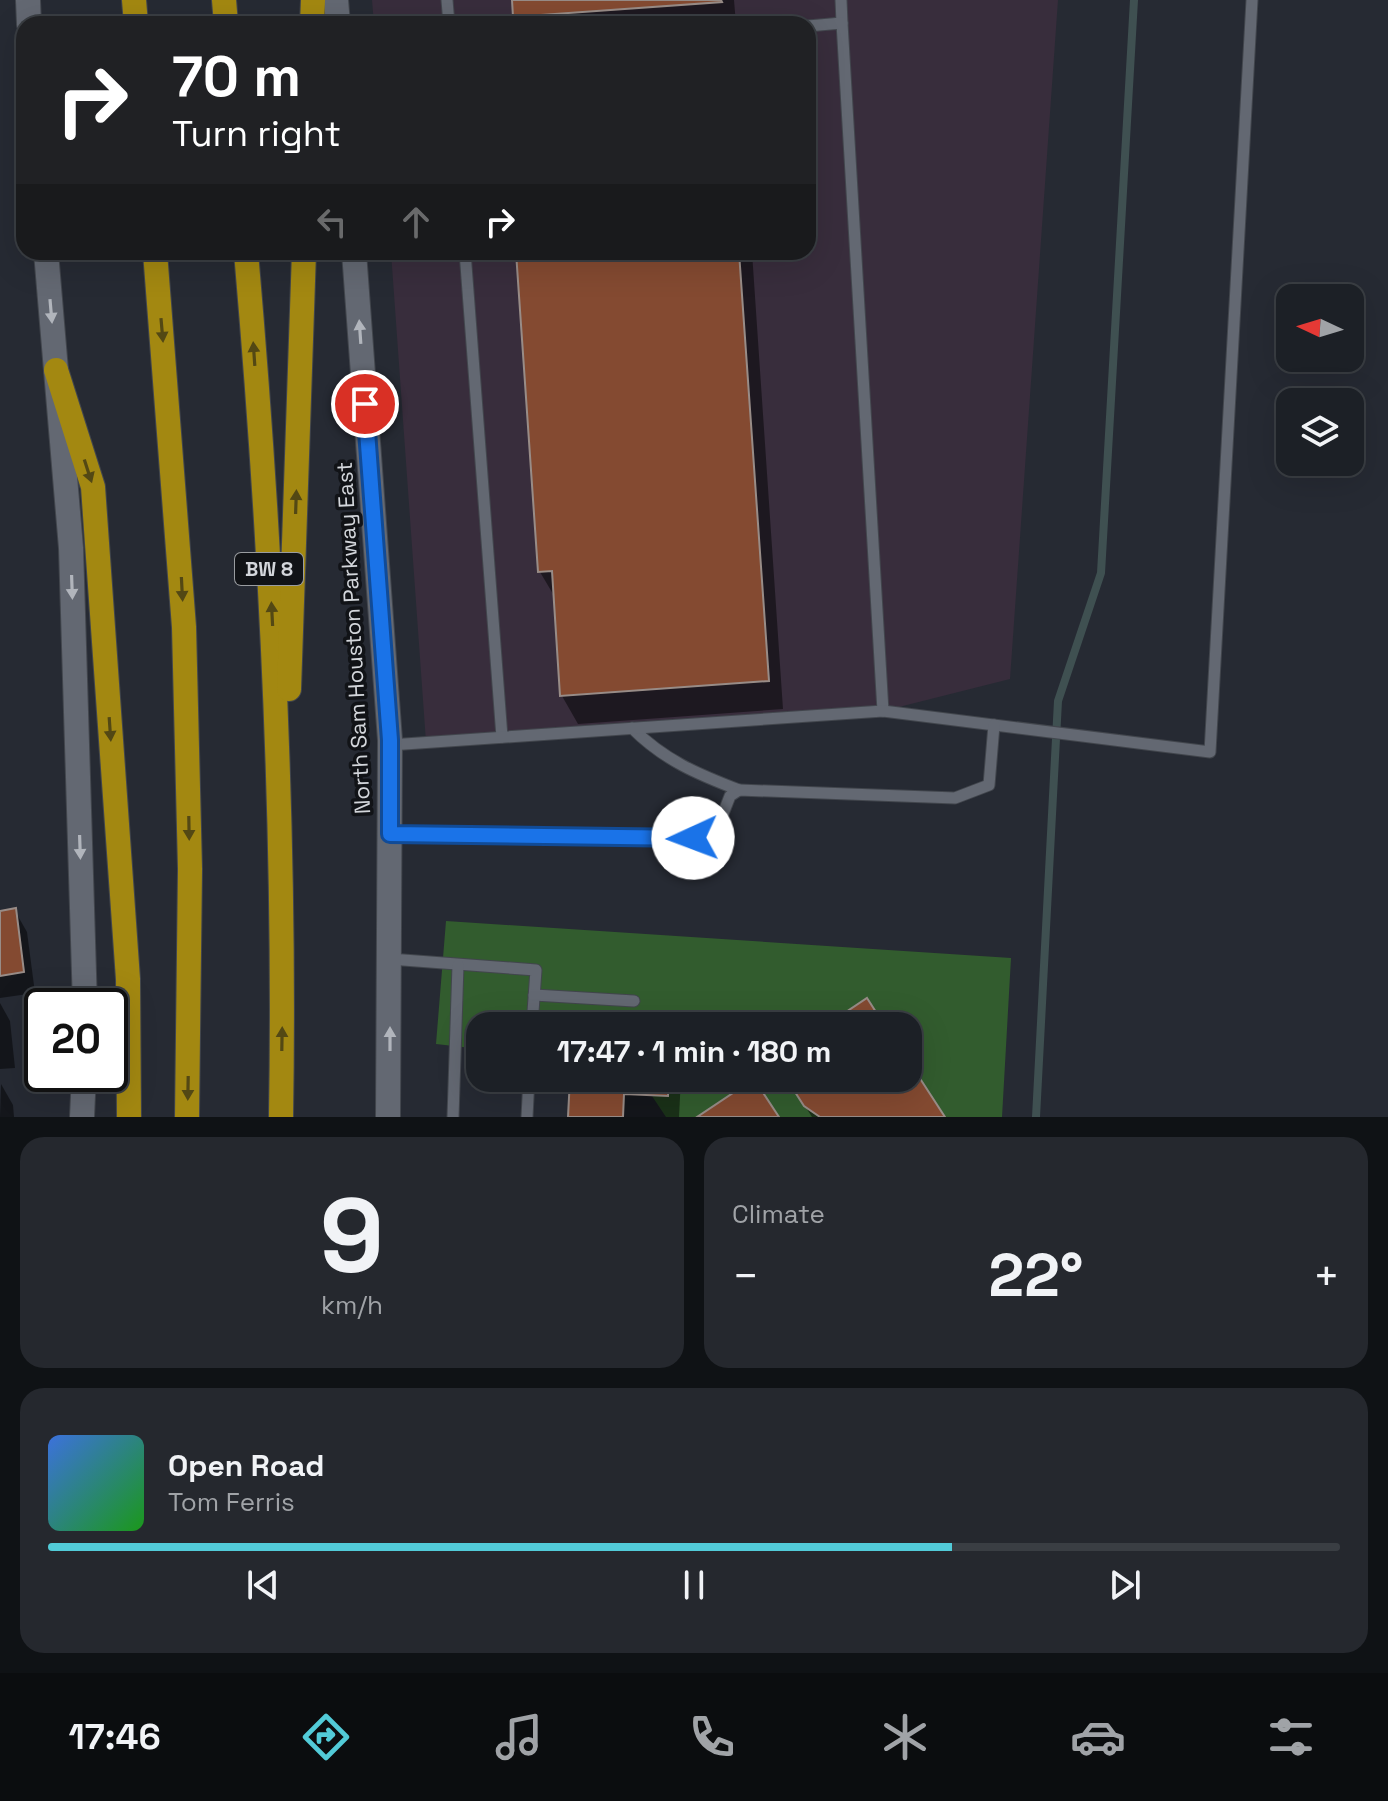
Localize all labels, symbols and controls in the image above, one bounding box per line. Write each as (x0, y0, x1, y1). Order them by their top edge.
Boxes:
text: 70 m (172, 41, 301, 112)
icon: right (40, 48, 144, 152)
text: Turn right (172, 111, 341, 157)
icon: left (310, 200, 354, 244)
icon: ahead (394, 200, 438, 244)
icon: right (478, 200, 522, 244)
north arrow (1276, 284, 1364, 372)
map controls (1276, 284, 1364, 476)
one-way arrow (45, 299, 58, 324)
one-way arrow (156, 318, 169, 343)
one-way arrow (353, 319, 366, 344)
one-way arrow (247, 341, 260, 366)
pin (331, 370, 399, 438)
icon: arrive (343, 382, 387, 426)
button: layers (1276, 388, 1364, 476)
one-way arrow (83, 459, 95, 483)
street label: North Sam Houston Parkway East (330, 461, 376, 815)
one-way arrow (289, 489, 302, 514)
road number: BW 8 (235, 553, 303, 585)
one-way arrow (65, 575, 78, 600)
one-way arrow (175, 577, 188, 602)
one-way arrow (265, 601, 278, 626)
one-way arrow (104, 717, 117, 742)
position arrow (651, 796, 735, 880)
one-way arrow (183, 816, 195, 841)
one-way arrow (73, 835, 86, 860)
speed limit sign: 20 (24, 988, 128, 1092)
one-way arrow (276, 1026, 289, 1051)
one-way arrow (384, 1026, 396, 1051)
text: 17:47 · 1 min · 180 m (557, 1032, 831, 1071)
one-way arrow (182, 1076, 194, 1101)
text: 9 (320, 1170, 384, 1302)
text: Climate (732, 1197, 825, 1231)
text: 22° (989, 1237, 1083, 1314)
text: − (732, 1248, 759, 1304)
text: + (1313, 1248, 1340, 1304)
text: km/h (321, 1288, 383, 1322)
text: Open Road (168, 1446, 324, 1485)
text: Tom Ferris (168, 1485, 295, 1519)
icon: previous (241, 1563, 285, 1607)
icon: pause (672, 1563, 716, 1607)
icon: next (1103, 1563, 1147, 1607)
icon: directions (298, 1709, 354, 1765)
icon: music (491, 1709, 547, 1765)
icon: phone (684, 1709, 740, 1765)
icon: climate (877, 1709, 933, 1765)
icon: car (1070, 1709, 1126, 1765)
icon: filters (1263, 1709, 1319, 1765)
text: 17:46 (69, 1714, 161, 1760)

